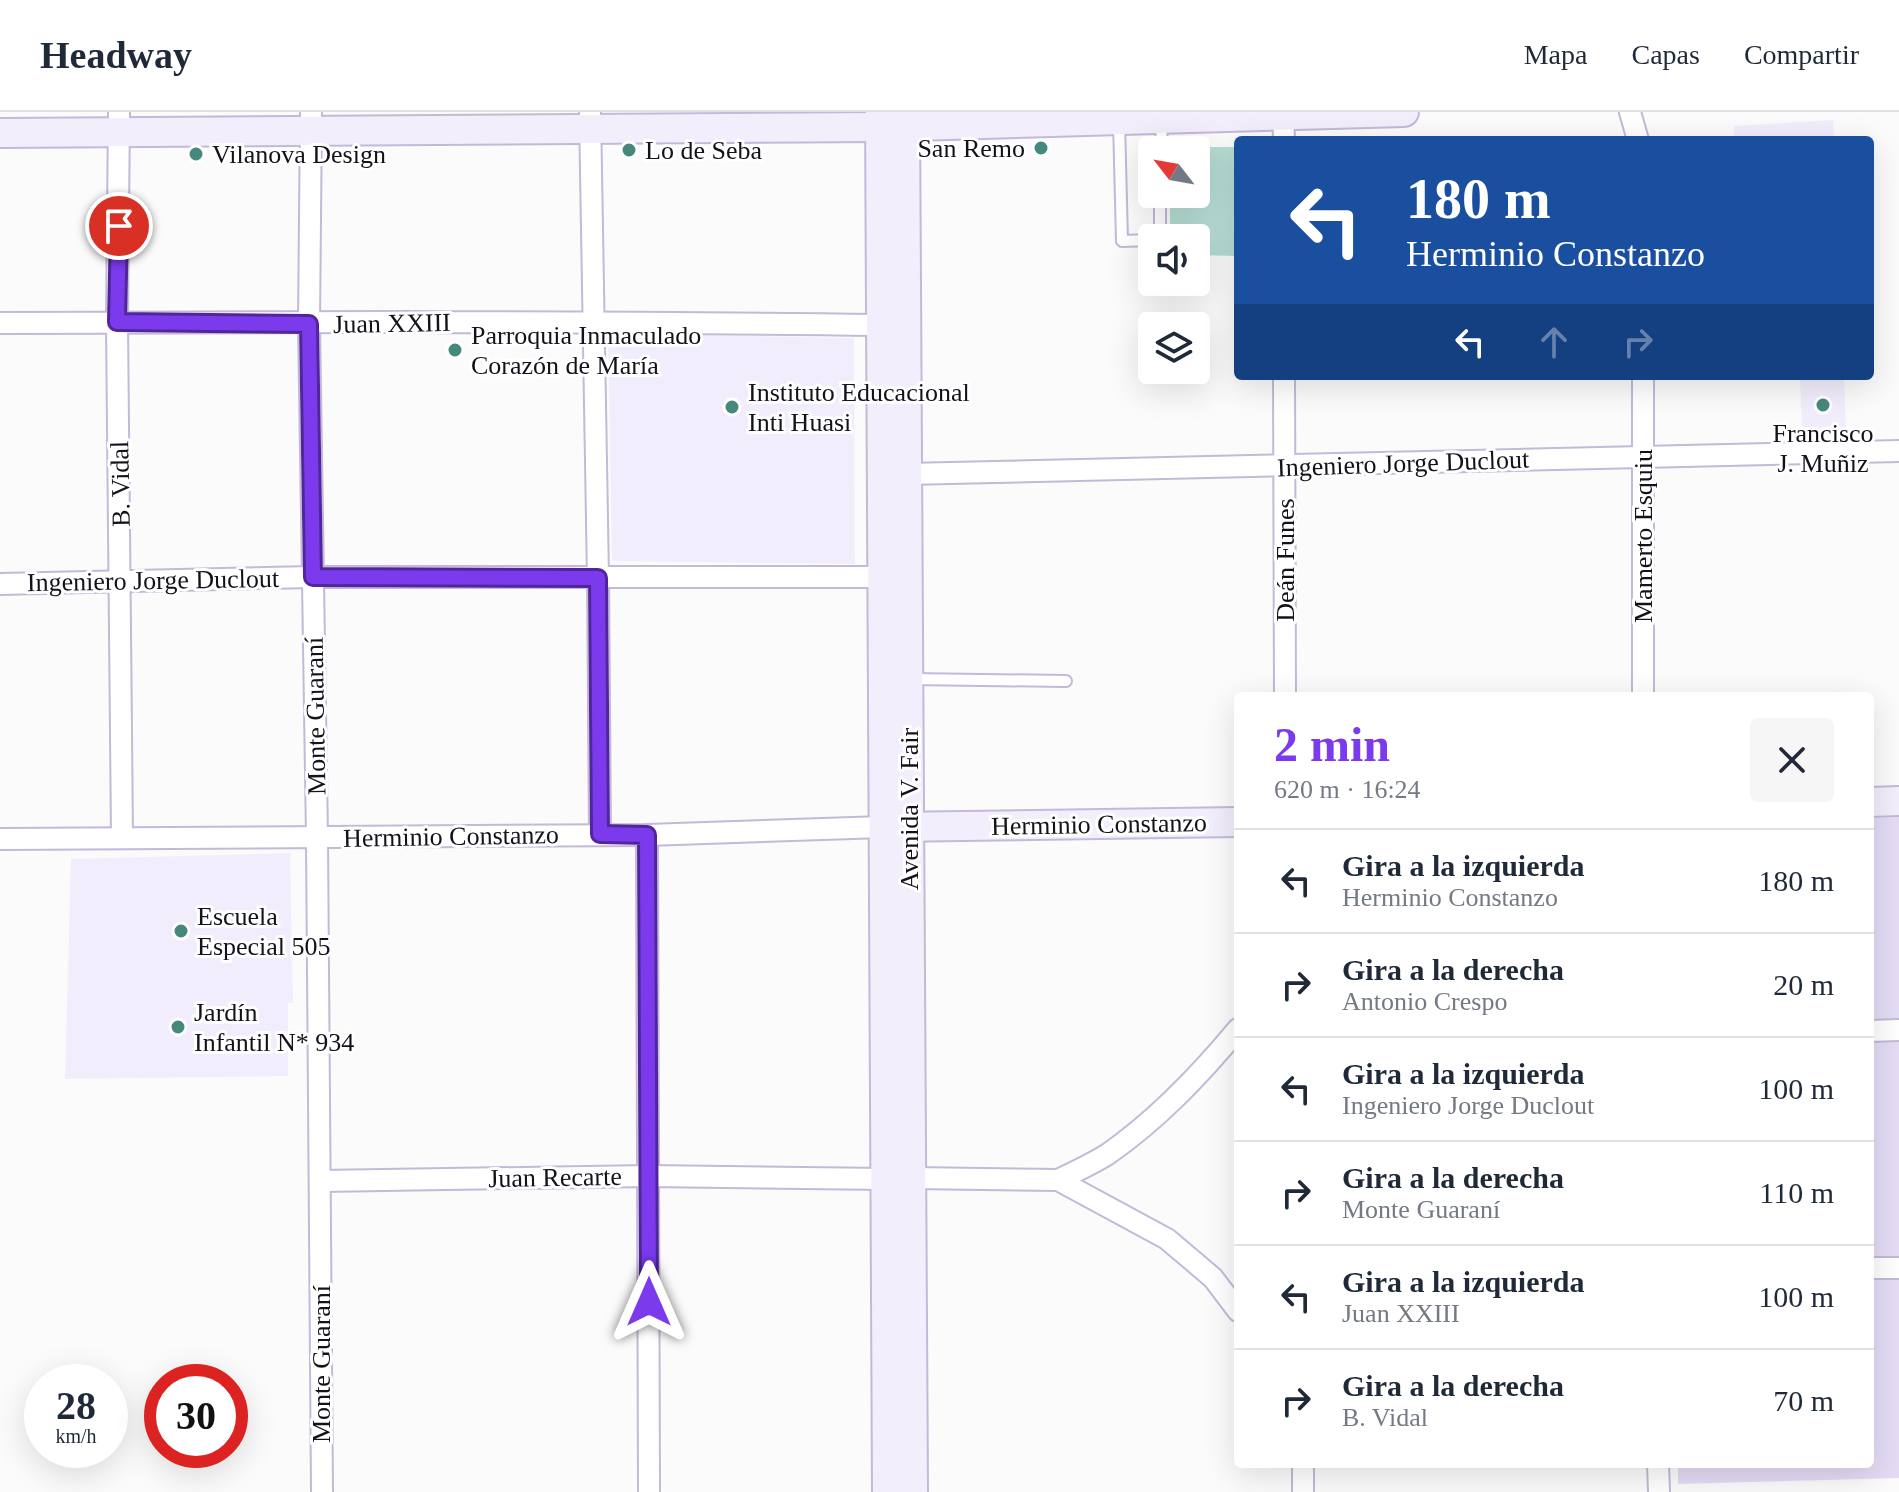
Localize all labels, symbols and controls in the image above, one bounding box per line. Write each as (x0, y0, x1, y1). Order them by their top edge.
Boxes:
text: Headway (40, 34, 192, 76)
text: Mapa (1524, 39, 1587, 70)
text: Capas (1631, 39, 1700, 70)
text: Compartir (1744, 39, 1859, 70)
place label: San Remo (917, 134, 1025, 163)
place label: Lo de Seba (645, 136, 762, 165)
north arrow (1138, 136, 1210, 208)
map controls (1138, 136, 1210, 384)
marker: San Remo (1032, 139, 1050, 157)
place label: Vilanova Design (212, 140, 386, 169)
marker: Lo de Seba (620, 141, 638, 159)
marker: Vilanova Design (187, 145, 205, 163)
icon: left (1274, 168, 1378, 272)
text: 180 m (1406, 168, 1551, 230)
pin (85, 192, 153, 260)
icon: arrive (97, 204, 141, 248)
button: sound (1138, 224, 1210, 296)
text: Herminio Constanzo (1406, 234, 1705, 274)
street label: Juan XXIII (333, 308, 451, 339)
button: layers (1138, 312, 1210, 384)
icon: left (1448, 320, 1492, 364)
icon: ahead (1532, 320, 1576, 364)
icon: right (1616, 320, 1660, 364)
place label: Parroquia Inmaculado Corazón de María (471, 321, 701, 380)
marker: Parroquia Inmaculado Corazón de María (446, 341, 464, 359)
place label: Instituto Educacional Inti Huasi (748, 378, 970, 437)
marker: Francisco J. Muñiz (1814, 396, 1832, 414)
marker: Instituto Educacional Inti Huasi (723, 398, 741, 416)
place label: Francisco J. Muñiz (1772, 419, 1874, 478)
street label: B. Vidal (105, 441, 136, 527)
street label: Ingeniero Jorge Duclout (1276, 445, 1530, 482)
street label: Mamerto Esquiu (1629, 449, 1658, 623)
street label: Deán Funes (1271, 498, 1300, 622)
street label: Ingeniero Jorge Duclout (27, 564, 280, 597)
street label: Monte Guaraní (300, 637, 331, 795)
text: 2 min (1274, 718, 1390, 771)
button: close (1750, 718, 1834, 802)
street label: Avenida V. Fair (895, 727, 924, 890)
text: 620 m · 16:24 (1274, 775, 1421, 804)
street label: Herminio Constanzo (991, 808, 1207, 841)
street label: Herminio Constanzo (343, 820, 559, 853)
text: Gira a la izquierda (1342, 849, 1585, 882)
icon: left (1274, 859, 1318, 903)
text: 180 m (1758, 864, 1834, 897)
text: Herminio Constanzo (1342, 883, 1558, 912)
place label: Escuela Especial 505 (197, 902, 331, 961)
marker: Escuela Especial 505 (172, 922, 190, 940)
text: Gira a la derecha (1342, 953, 1564, 986)
icon: right (1274, 963, 1318, 1007)
text: 20 m (1773, 968, 1834, 1001)
text: Antonio Crespo (1342, 987, 1507, 1016)
place label: Jardín Infantil N* 934 (194, 998, 354, 1057)
marker: Jardín Infantil N* 934 (169, 1018, 187, 1036)
text: Gira a la izquierda (1342, 1057, 1585, 1090)
icon: left (1274, 1067, 1318, 1111)
text: 100 m (1758, 1072, 1834, 1105)
text: Ingeniero Jorge Duclout (1342, 1091, 1594, 1120)
text: Gira a la derecha (1342, 1161, 1564, 1194)
street label: Juan Recarte (488, 1162, 622, 1193)
icon: right (1274, 1171, 1318, 1215)
text: 110 m (1759, 1176, 1834, 1209)
text: Monte Guaraní (1342, 1195, 1500, 1224)
position arrow (607, 1260, 691, 1344)
text: Gira a la izquierda (1342, 1265, 1585, 1298)
icon: left (1274, 1275, 1318, 1319)
text: 100 m (1758, 1280, 1834, 1313)
street label: Monte Guaraní (307, 1285, 336, 1443)
text: Juan XXIII (1342, 1299, 1460, 1328)
speed limit sign: 30 (144, 1364, 248, 1468)
text: Gira a la derecha (1342, 1369, 1564, 1402)
icon: right (1274, 1379, 1318, 1423)
text: 28 (56, 1383, 96, 1428)
text: 70 m (1773, 1384, 1834, 1417)
text: B. Vidal (1342, 1403, 1428, 1432)
text: km/h (55, 1425, 97, 1447)

